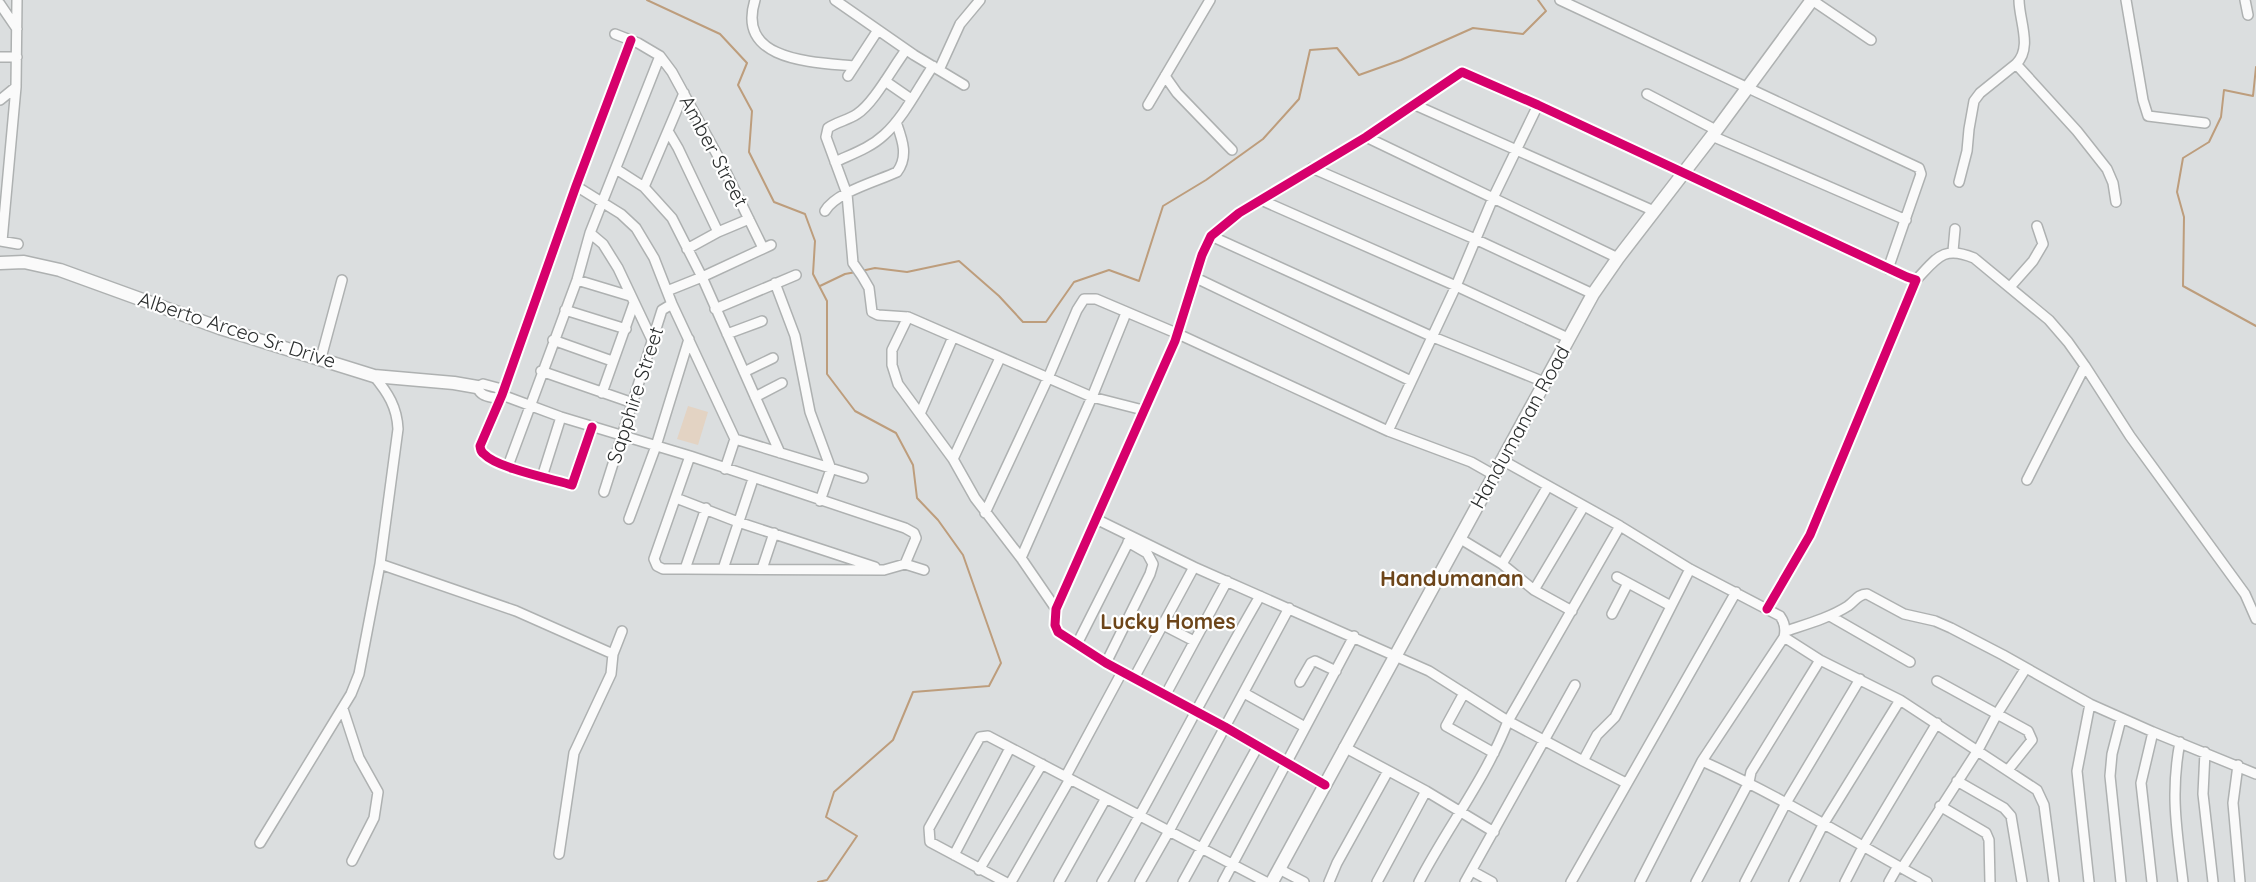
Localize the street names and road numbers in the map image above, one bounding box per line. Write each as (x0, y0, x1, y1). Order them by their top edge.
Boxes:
street label: Amber Street (675, 91, 754, 211)
street label: Alberto Arceo Sr. Drive (135, 286, 339, 373)
street label: Sapphire Street (601, 323, 668, 466)
street label: Handumanan Road (1464, 341, 1575, 513)

